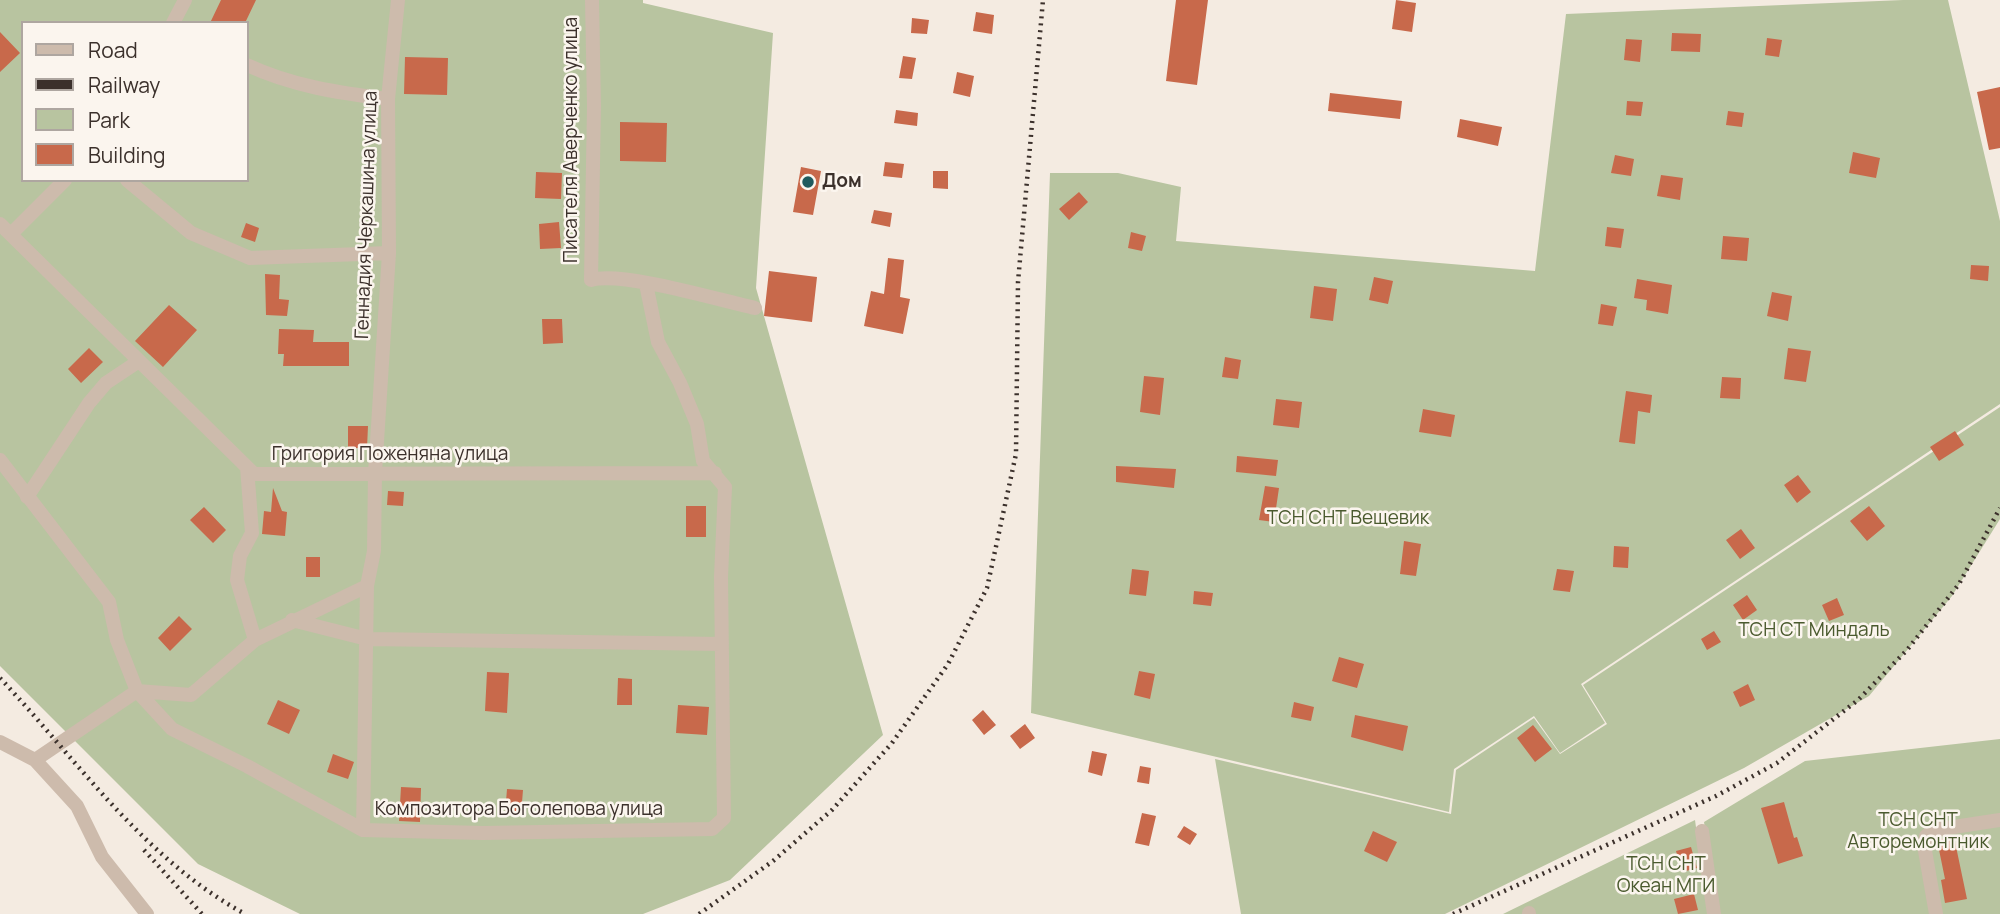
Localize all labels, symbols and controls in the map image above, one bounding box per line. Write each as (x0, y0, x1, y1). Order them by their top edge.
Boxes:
street label: Писателя Аверченко улица (561, 17, 583, 263)
legend (21, 21, 248, 182)
text: Road (88, 36, 138, 64)
text: Railway (88, 71, 160, 99)
street label: Геннадия Черкашина улица (351, 90, 383, 340)
text: Park (88, 106, 130, 134)
text: Building (88, 141, 165, 169)
place label: Дом (822, 171, 862, 193)
marker: Дом (800, 174, 816, 190)
street label: Григория Поженяна улица (272, 444, 508, 466)
park label: ТСН СНТ Вещевик (1267, 508, 1429, 530)
park label: ТСН СТ Миндаль (1738, 620, 1890, 642)
street label: Композитора Боголепова улица (375, 799, 663, 821)
park label: ТСН СНТ Авторемонтник (1847, 810, 1989, 854)
park label: ТСН СНТ Океан МГИ (1617, 854, 1715, 898)

